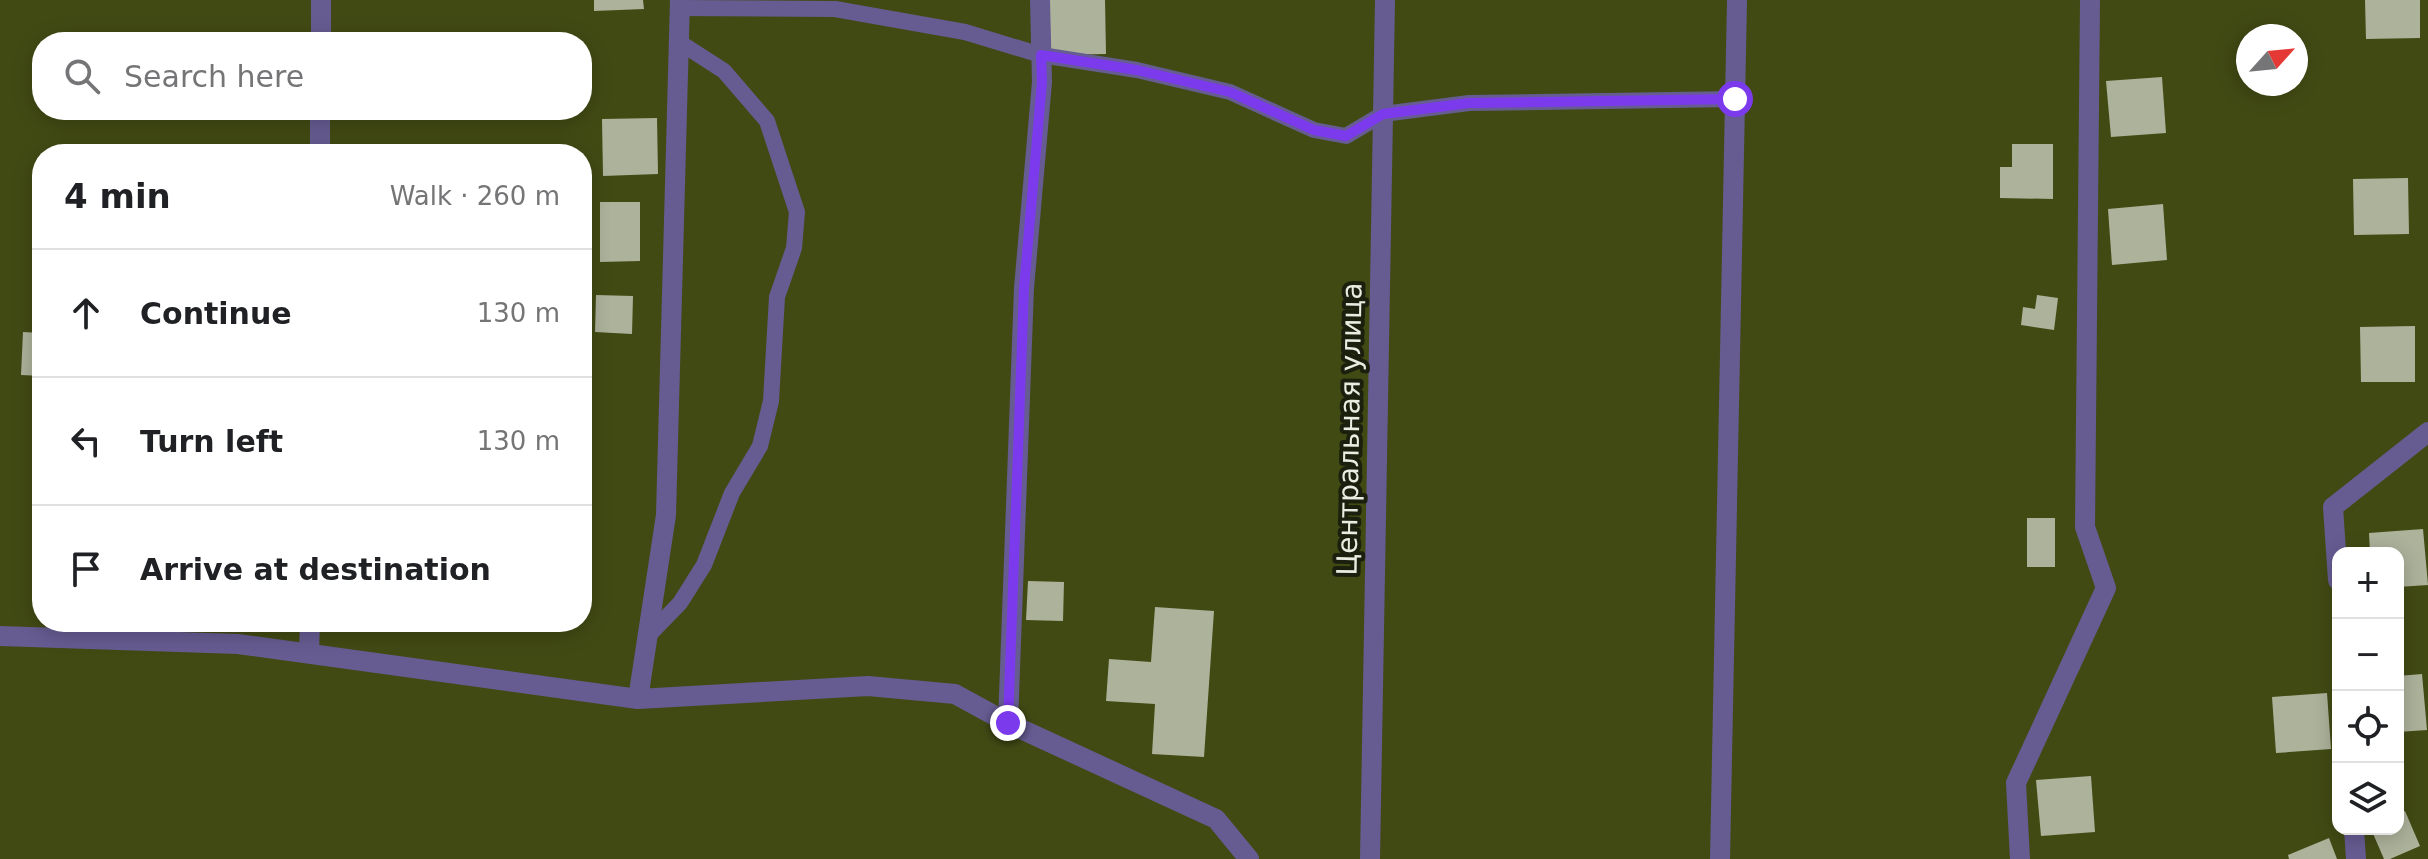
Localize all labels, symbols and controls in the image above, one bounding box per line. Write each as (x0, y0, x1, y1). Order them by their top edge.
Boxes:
north arrow (2236, 24, 2308, 96)
search box (32, 32, 592, 120)
icon: search (60, 54, 104, 98)
text: Search here (124, 59, 304, 94)
route start (1717, 81, 1753, 117)
text: 4 min (64, 176, 171, 216)
text: Walk · 260 m (390, 181, 560, 211)
street label: Центральная улица (1330, 282, 1369, 576)
icon: ahead (64, 291, 108, 335)
text: Continue (140, 296, 292, 331)
text: 130 m (477, 298, 560, 328)
icon: left (64, 419, 108, 463)
text: Turn left (140, 424, 283, 459)
text: 130 m (477, 426, 560, 456)
icon: arrive (64, 547, 108, 591)
map controls (2332, 547, 2404, 835)
button: + (2332, 547, 2404, 619)
text: Arrive at destination (140, 552, 491, 587)
button: − (2332, 619, 2404, 691)
button: locate (2332, 691, 2404, 763)
route end (990, 705, 1026, 741)
button: layers (2332, 763, 2404, 835)

